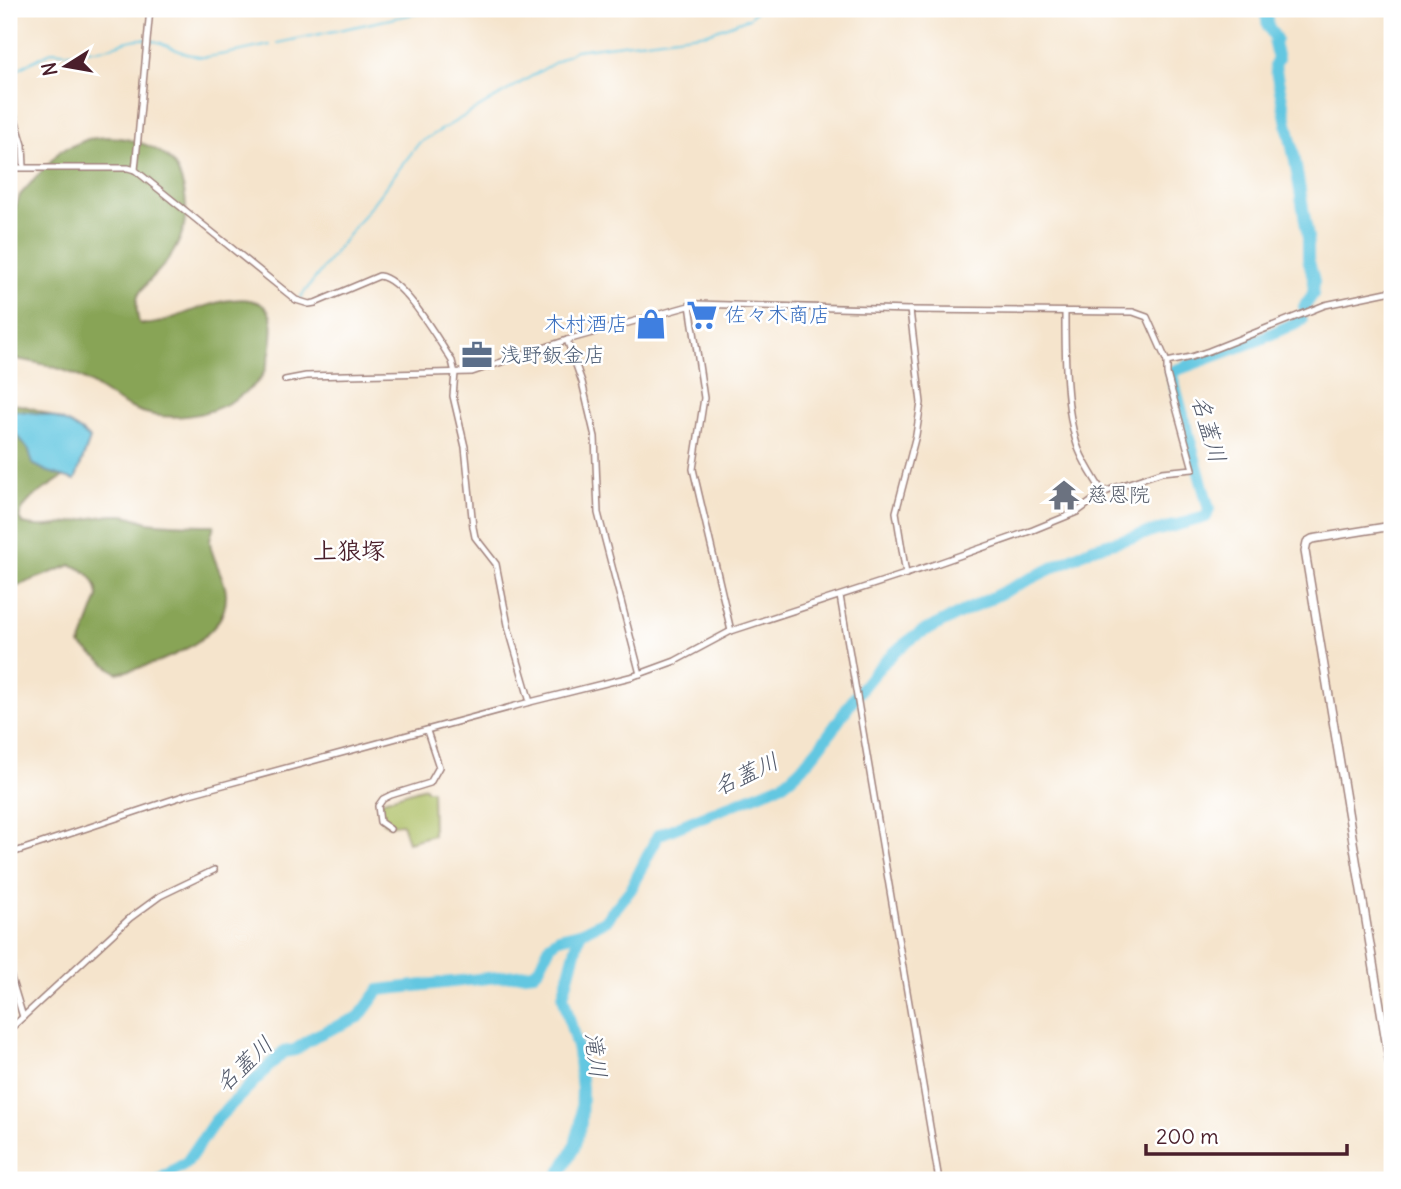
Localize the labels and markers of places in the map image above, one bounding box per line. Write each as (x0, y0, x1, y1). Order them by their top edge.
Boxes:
supermarket icon: 佐々木商店 (685, 298, 719, 332)
place label: 佐々木商店 (725, 301, 830, 328)
shop icon: 木村酒店 (634, 307, 668, 341)
place label: 木村酒店 (544, 310, 628, 337)
office icon: 浅野鈑金店 (460, 338, 494, 372)
place label: 浅野鈑金店 (500, 341, 605, 368)
temple icon: 慈恩院 (1047, 478, 1081, 512)
place label: 慈恩院 (1087, 481, 1150, 508)

